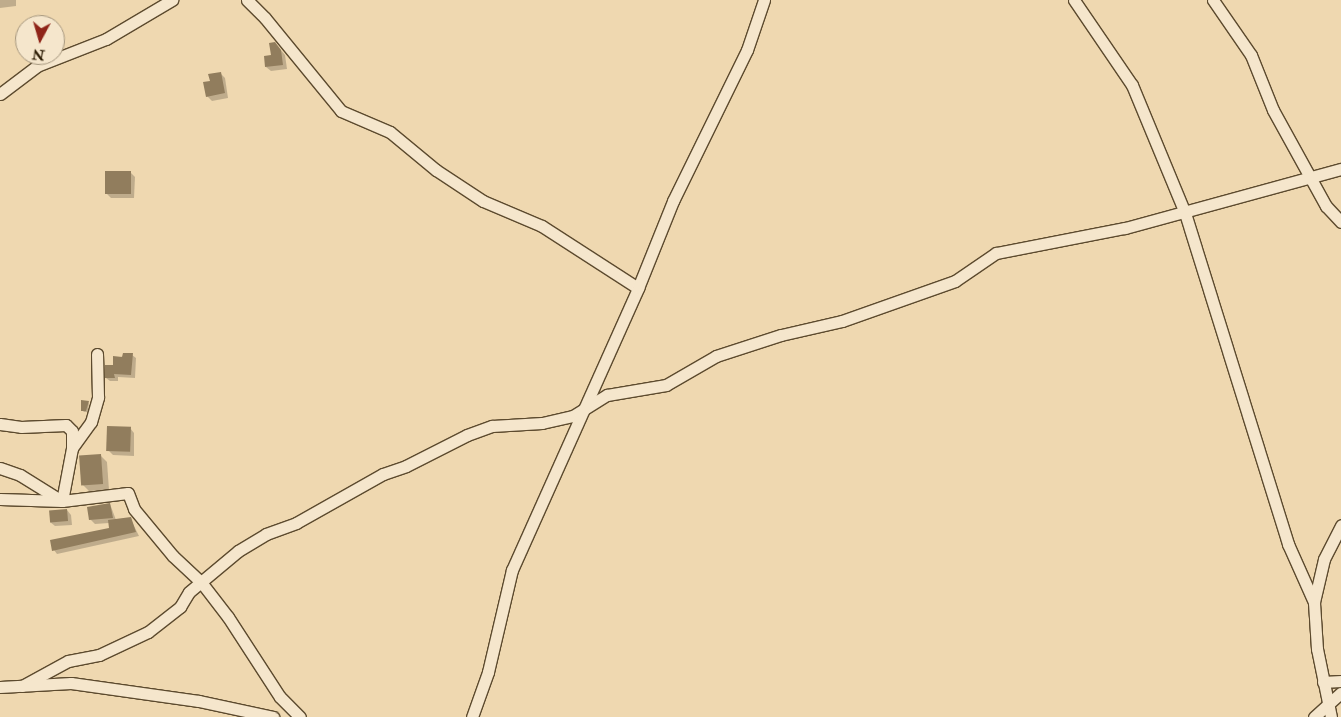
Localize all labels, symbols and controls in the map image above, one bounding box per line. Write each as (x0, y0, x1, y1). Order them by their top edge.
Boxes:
north arrow (15, 15, 65, 65)
text: N (31, 45, 46, 64)

